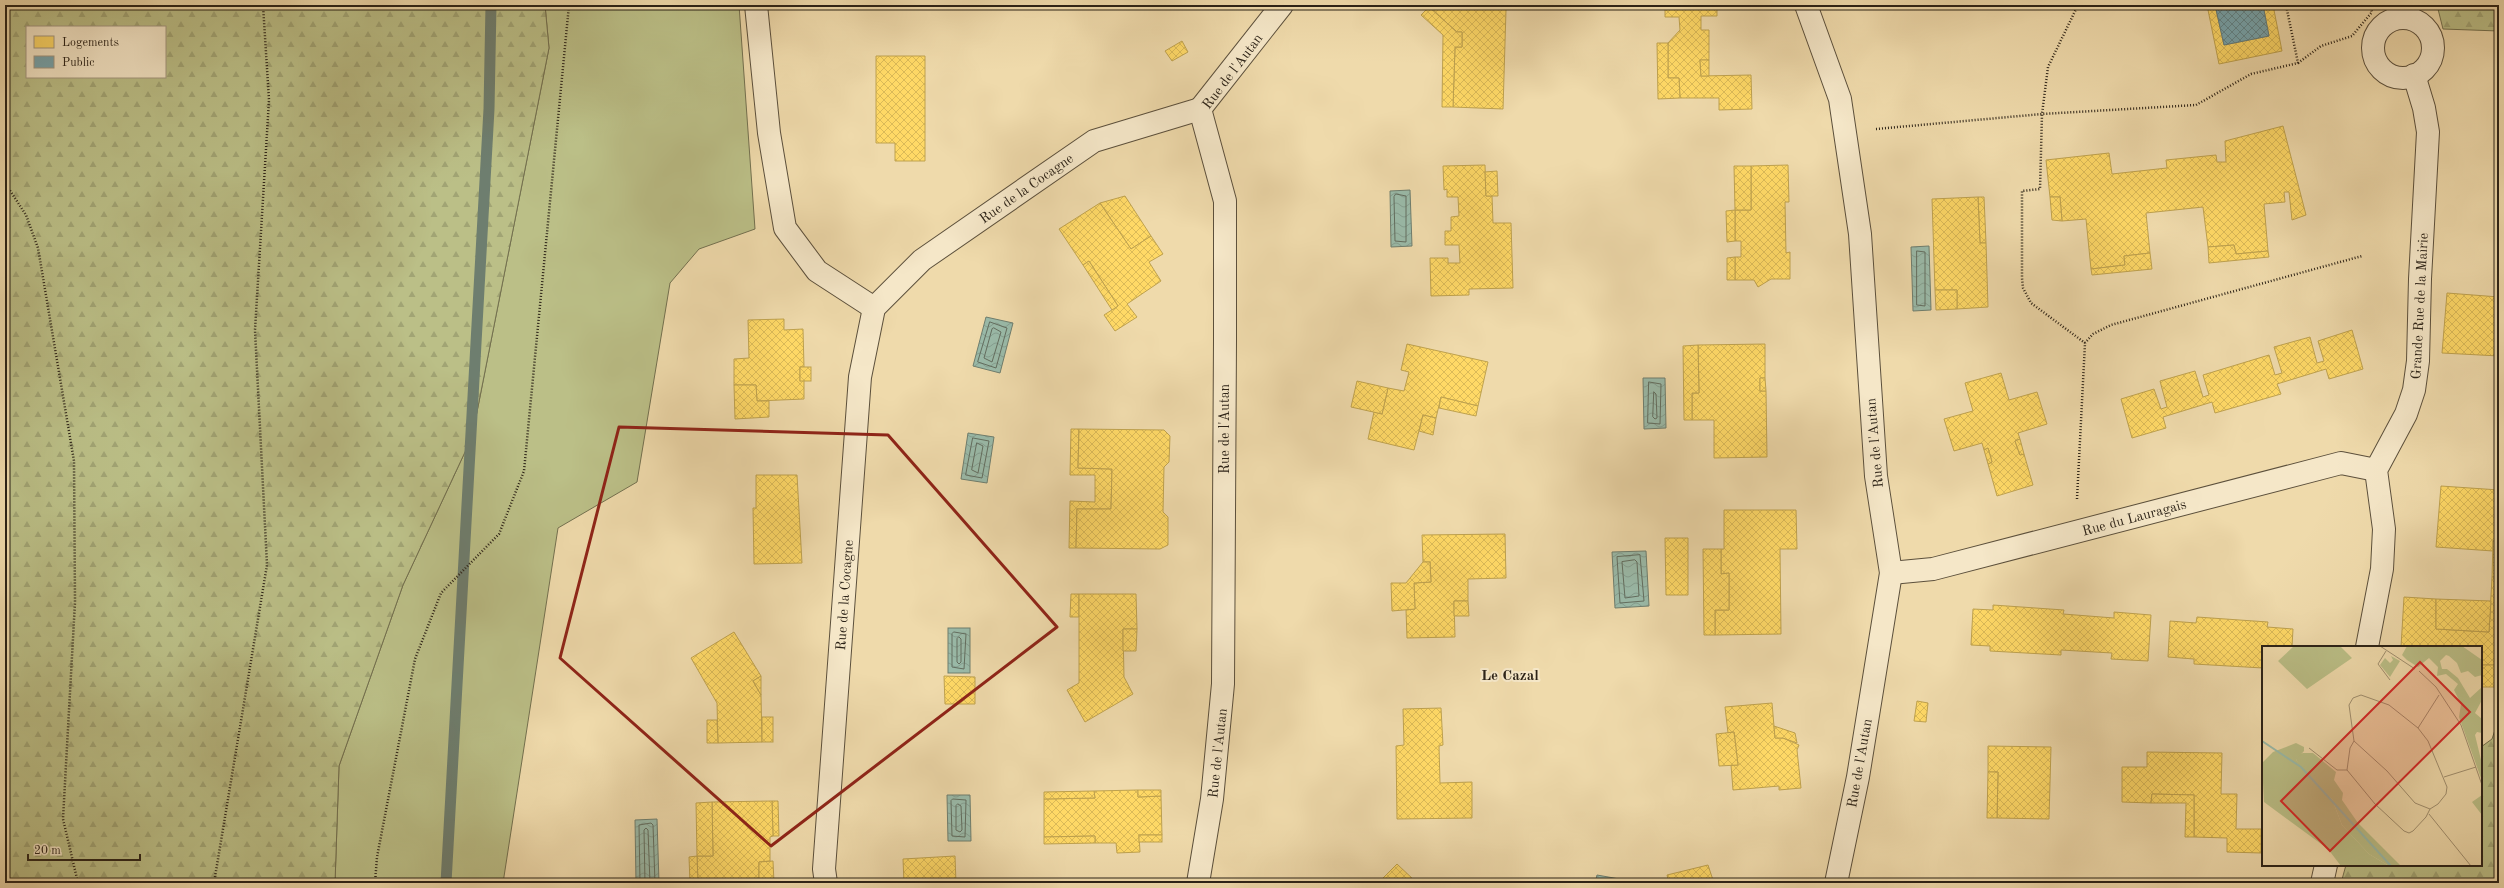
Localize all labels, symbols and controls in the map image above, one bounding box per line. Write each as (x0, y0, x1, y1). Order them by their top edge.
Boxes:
legend (26, 26, 166, 78)
street label: Rue de l'Autan (1200, 31, 1266, 112)
text: Logements (62, 37, 119, 49)
text: Public (62, 57, 94, 69)
street label: Rue de la Cocagne (977, 151, 1076, 226)
street label: Grande Rue de la Mairie (2409, 233, 2431, 380)
street label: Rue de l'Autan (1218, 383, 1232, 474)
street label: Rue de l'Autan (1864, 397, 1886, 488)
street label: Rue du Lauragais (2081, 497, 2188, 539)
street label: Rue de la Cocagne (834, 539, 856, 651)
inset map (2262, 646, 2482, 866)
district label: Le Cazal (1481, 669, 1539, 684)
street label: Rue de l'Autan (1206, 707, 1230, 799)
street label: Rue de l'Autan (1845, 717, 1875, 809)
scale bar (28, 836, 140, 862)
text: 20 m (34, 845, 61, 857)

